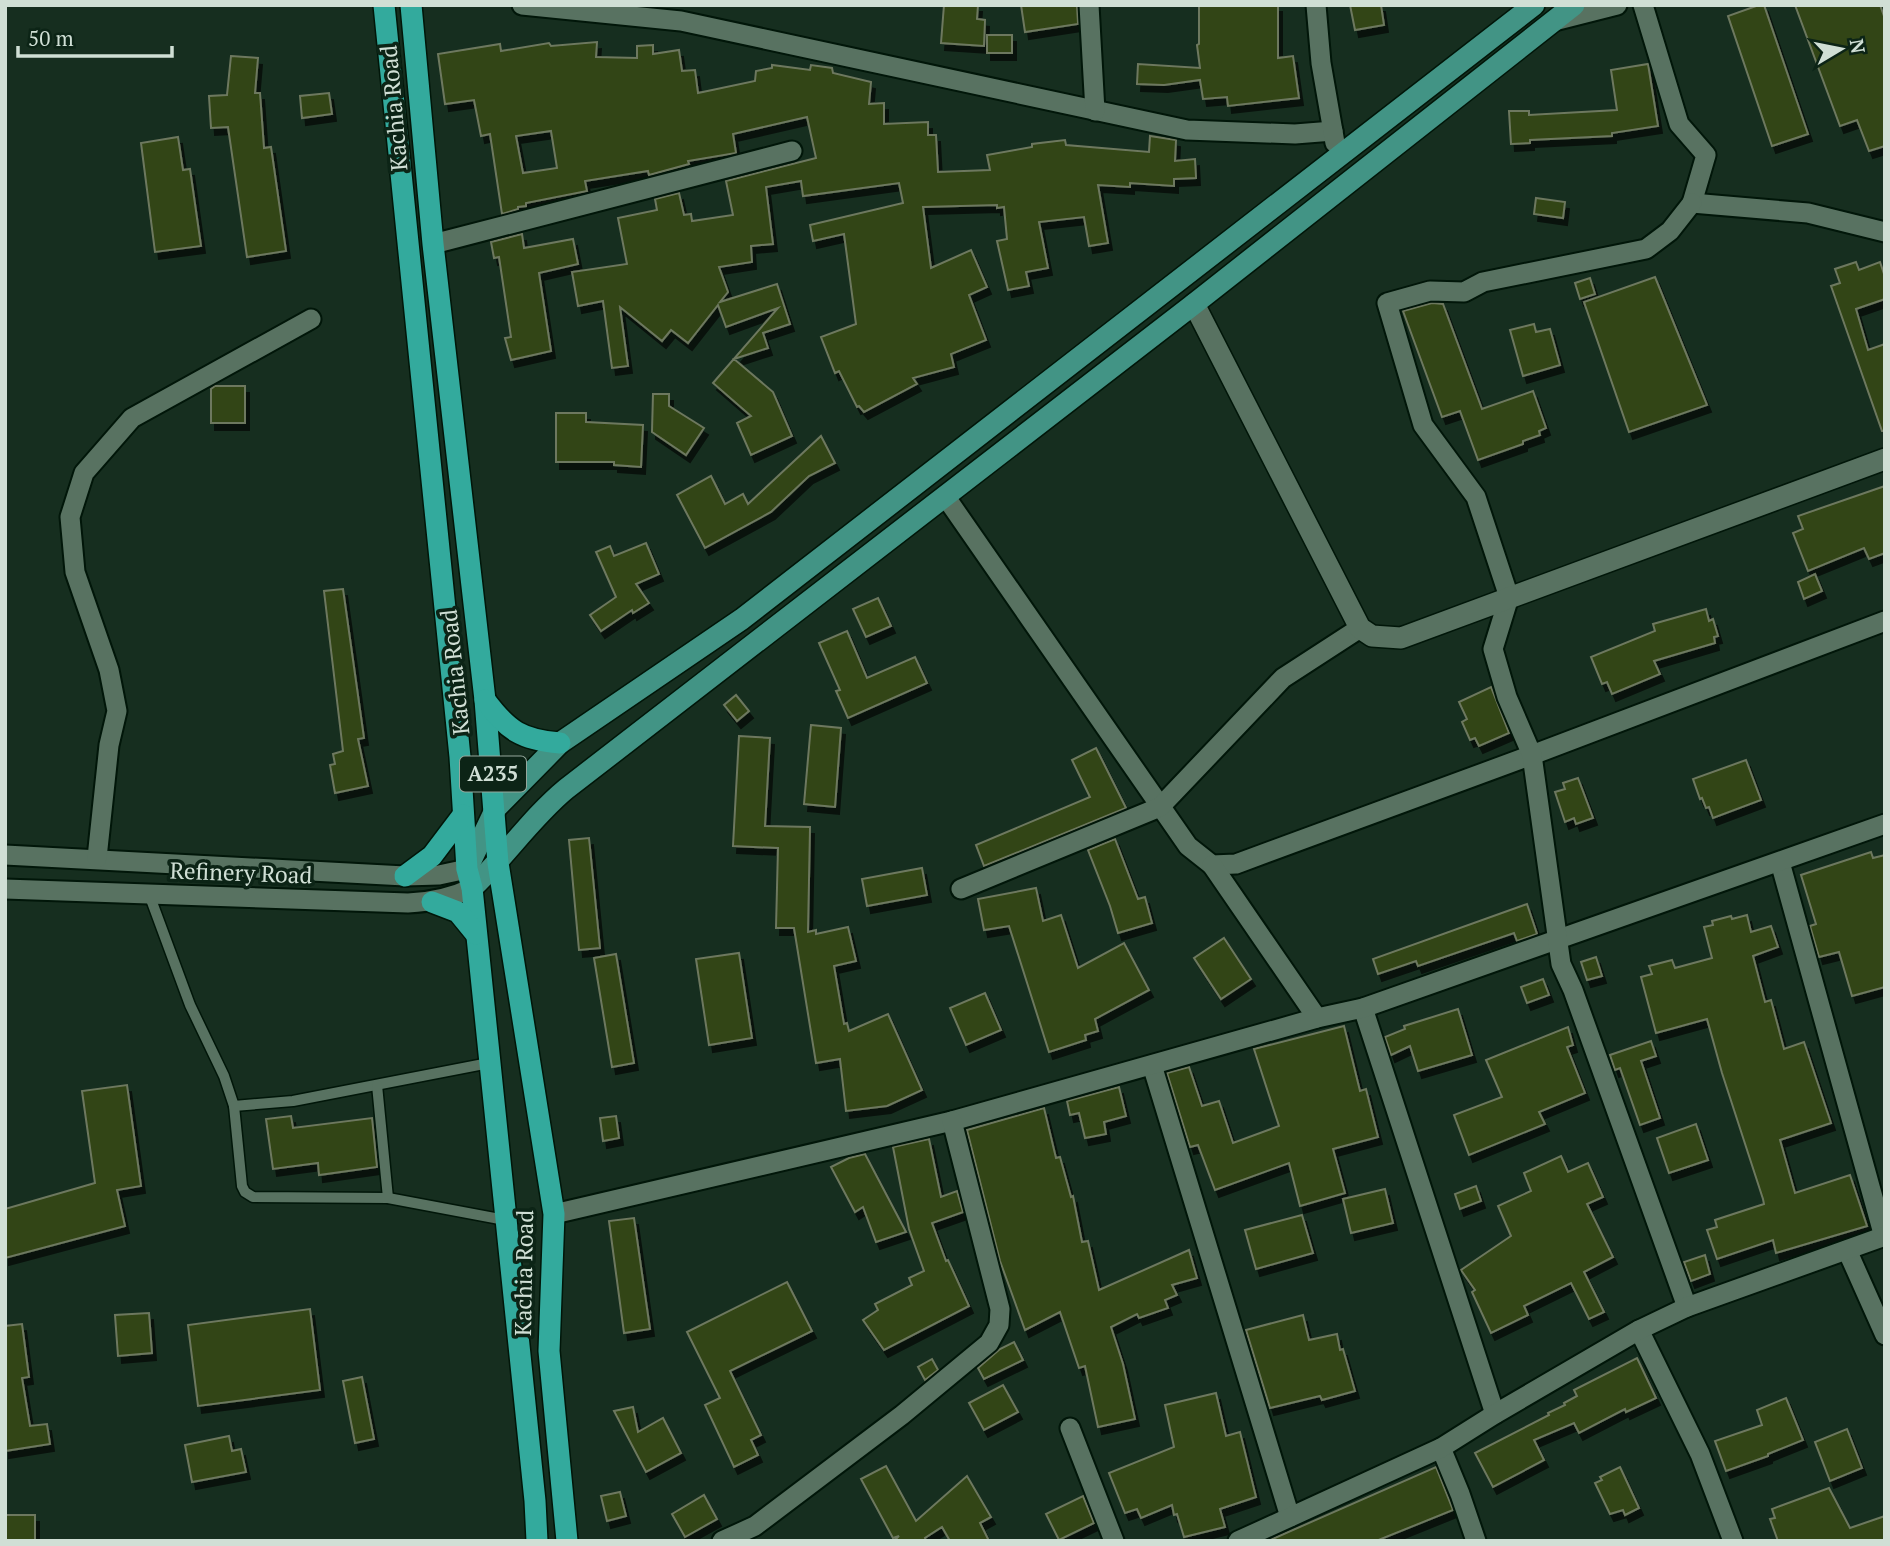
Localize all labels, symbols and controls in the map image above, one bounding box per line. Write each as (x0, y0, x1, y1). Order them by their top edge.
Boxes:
scale bar (18, 14, 172, 58)
north arrow (1806, 14, 1876, 84)
text: 50 m (28, 24, 74, 52)
text: N (1845, 37, 1872, 56)
street label: Kachia Road (373, 44, 414, 172)
street label: Kachia Road (432, 607, 477, 736)
road number: A235 (460, 756, 526, 792)
street label: Refinery Road (169, 855, 313, 890)
street label: Kachia Road (507, 1209, 540, 1336)

